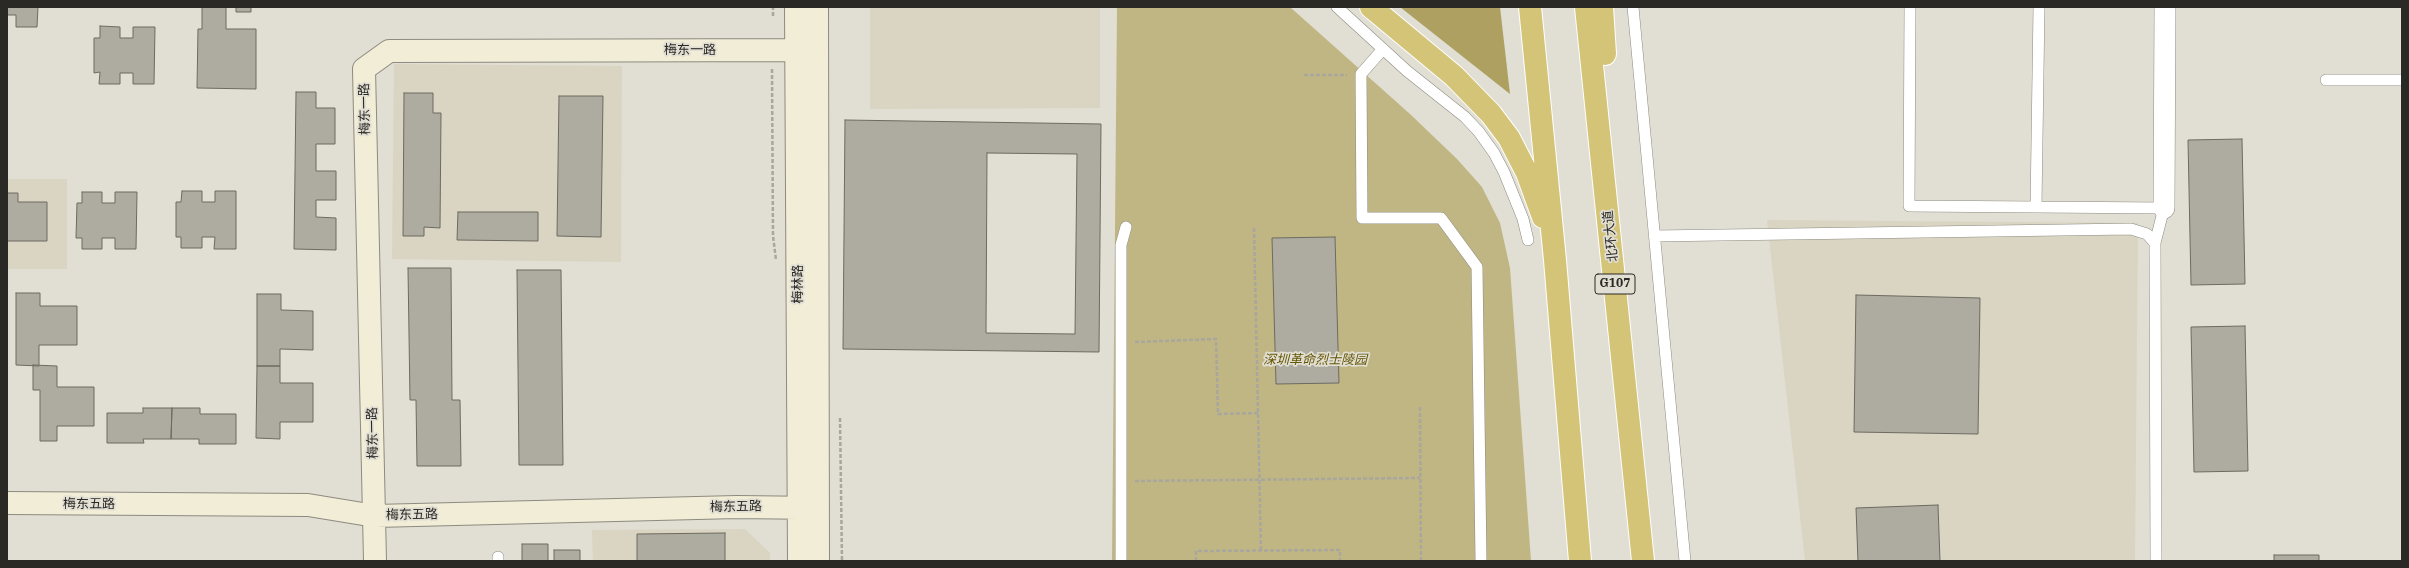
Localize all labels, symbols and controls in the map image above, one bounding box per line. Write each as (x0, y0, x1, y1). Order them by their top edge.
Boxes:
street label: 梅东一路 (664, 42, 716, 58)
street label: 梅东一路 (357, 83, 373, 135)
street label: 北环大道 (1601, 209, 1621, 263)
street label: 梅林路 (790, 265, 806, 303)
road number: G107 (1595, 274, 1635, 294)
park label: 深圳革命烈士陵园 (1263, 352, 1367, 368)
street label: 梅东一路 (365, 407, 381, 459)
street label: 梅东五路 (63, 496, 115, 512)
street label: 梅东五路 (710, 499, 762, 515)
street label: 梅东五路 (386, 507, 438, 523)

